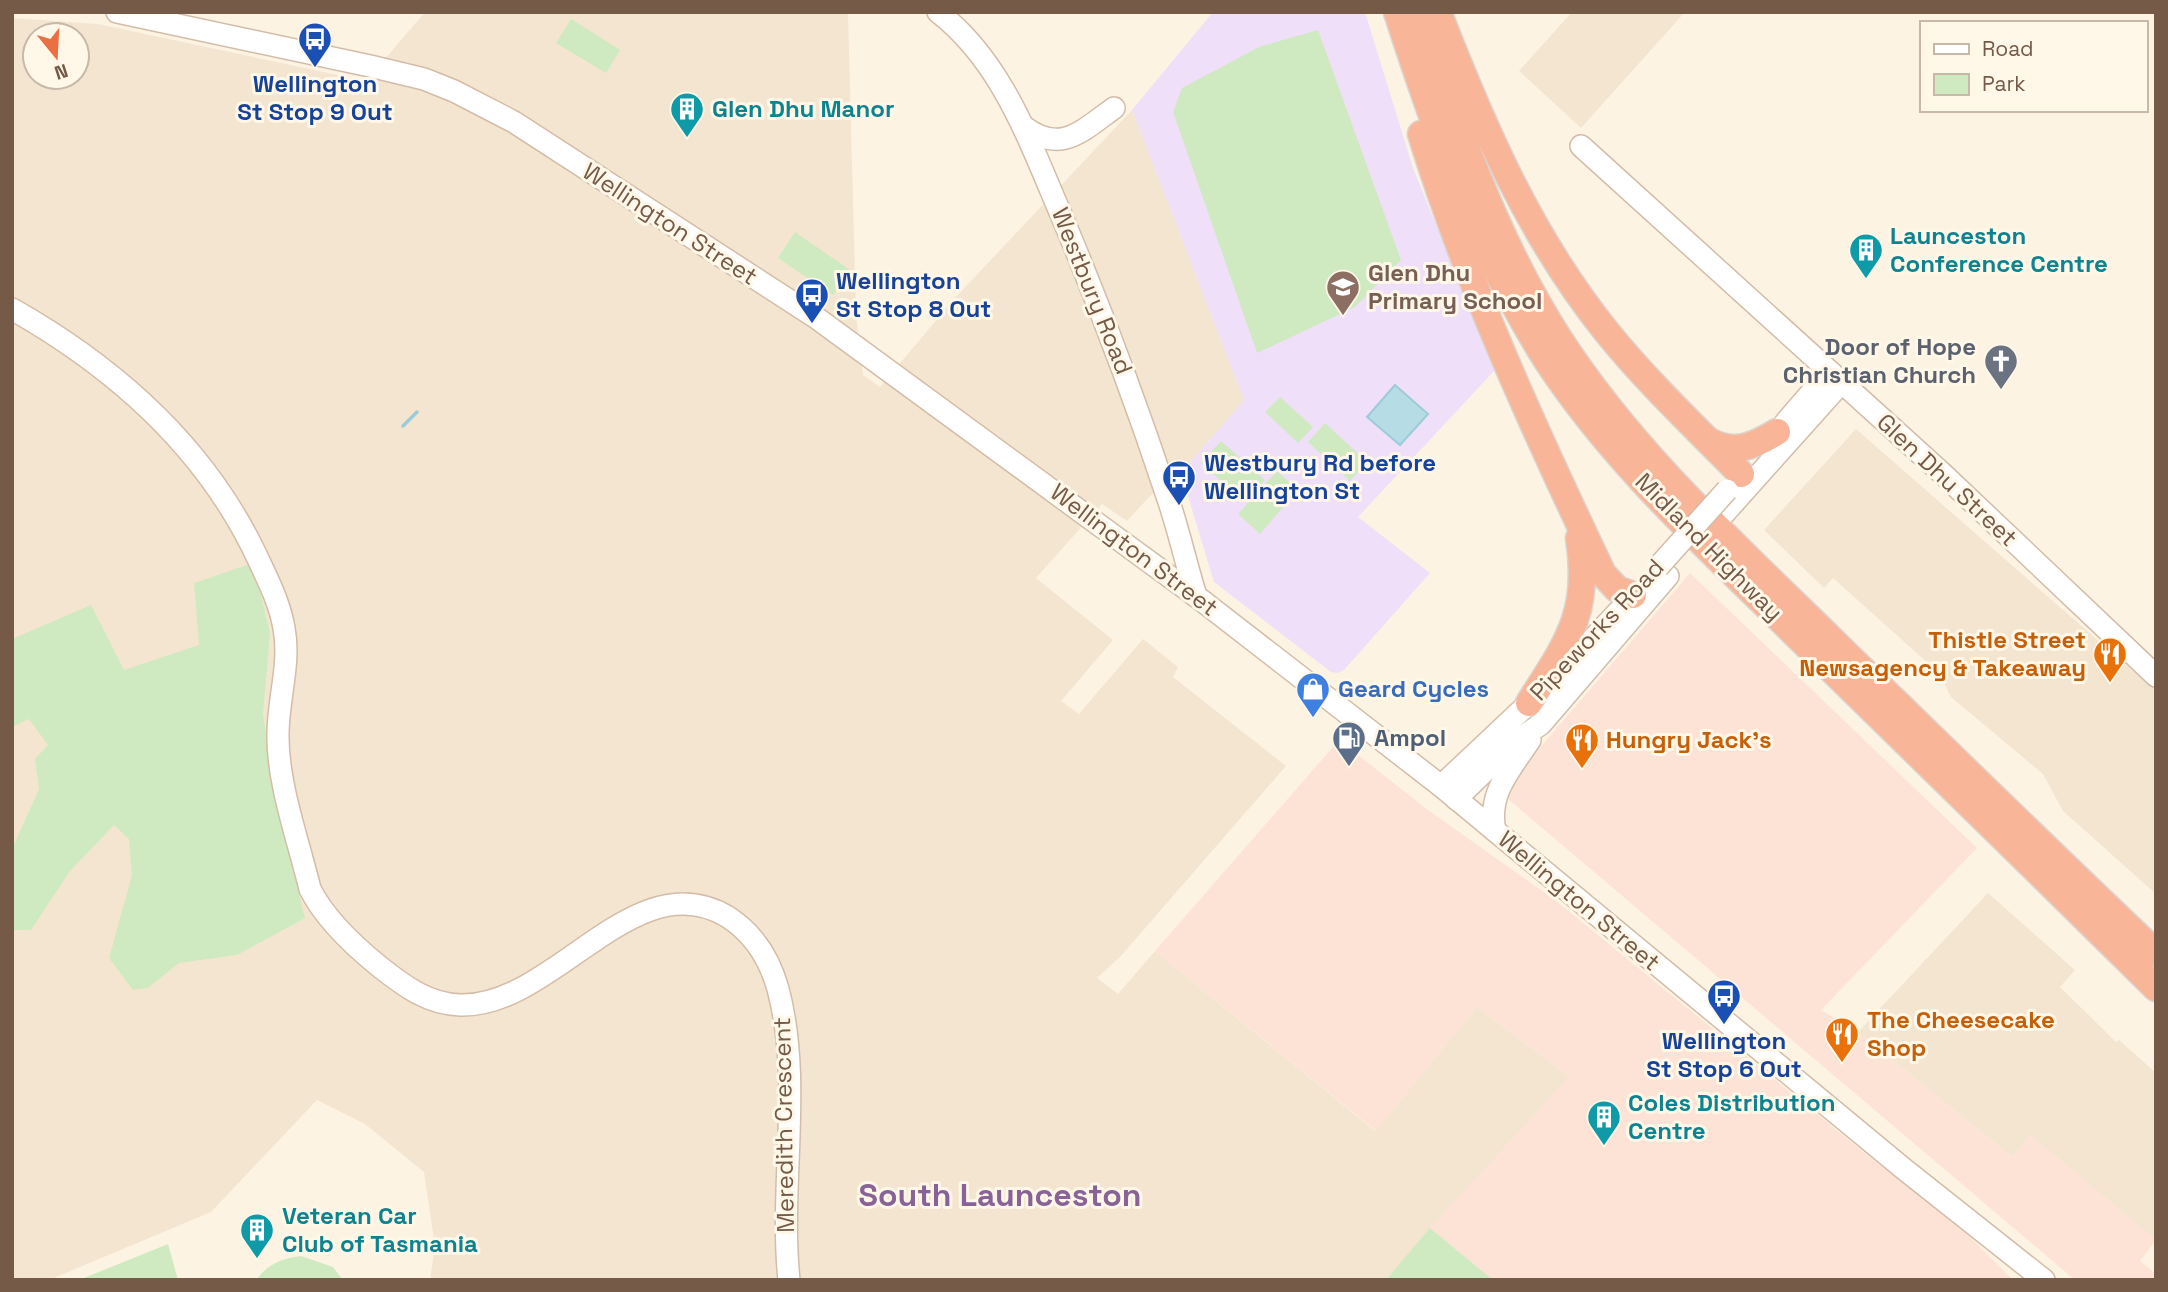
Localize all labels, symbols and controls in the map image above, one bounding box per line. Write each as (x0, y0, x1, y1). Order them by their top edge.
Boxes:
bus stop icon: Wellington St Stop 9 Out (296, 20, 334, 69)
north arrow (21, 21, 91, 91)
legend (1920, 21, 2147, 112)
text: Road (1982, 35, 2034, 62)
text: N (51, 58, 71, 86)
place label: Wellington St Stop 9 Out (237, 68, 393, 127)
text: Park (1982, 70, 2026, 97)
building icon: Glen Dhu Manor (668, 90, 706, 139)
place label: Glen Dhu Manor (712, 93, 894, 124)
street label: Wellington Street (577, 155, 764, 292)
street label: Westbury Road (1045, 203, 1140, 379)
place label: Launceston Conference Centre (1890, 220, 2108, 279)
building icon: Launceston Conference Centre (1847, 231, 1885, 280)
place label: Glen Dhu Primary School (1368, 257, 1542, 316)
place label: Wellington St Stop 8 Out (836, 265, 991, 324)
school or university icon: Glen Dhu Primary School (1324, 268, 1362, 317)
bus stop icon: Wellington St Stop 8 Out (793, 276, 831, 325)
place label: Door of Hope Christian Church (1783, 331, 1976, 390)
church icon: Door of Hope Christian Church (1982, 342, 2020, 391)
street label: Glen Dhu Street (1870, 406, 2024, 553)
place label: Westbury Rd before Wellington St (1204, 447, 1436, 506)
bus stop icon: Westbury Rd before Wellington St (1160, 458, 1198, 507)
street label: Midland Highway (1629, 466, 1790, 627)
street label: Wellington Street (1044, 476, 1224, 623)
street label: Pipeworks Road (1523, 552, 1670, 707)
place label: Thistle Street Newsagency & Takeaway (1799, 624, 2086, 683)
restaurant icon: Thistle Street Newsagency & Takeaway (2091, 635, 2129, 684)
shop icon: Geard Cycles (1294, 670, 1332, 719)
place label: Geard Cycles (1338, 673, 1489, 704)
fuel station icon: Ampol (1330, 719, 1368, 768)
restaurant icon: Hungry Jack's (1563, 721, 1601, 770)
place label: Ampol (1374, 722, 1446, 753)
place label: Hungry Jack's (1606, 724, 1771, 755)
street label: Wellington Street (1492, 824, 1667, 978)
bus stop icon: Wellington St Stop 6 Out (1705, 977, 1743, 1026)
place label: The Cheesecake Shop (1867, 1004, 2055, 1063)
restaurant icon: The Cheesecake Shop (1823, 1015, 1861, 1064)
street label: Meredith Crescent (766, 1017, 801, 1233)
place label: Wellington St Stop 6 Out (1646, 1025, 1802, 1084)
place label: Coles Distribution Centre (1628, 1087, 1835, 1146)
building icon: Coles Distribution Centre (1585, 1098, 1623, 1147)
district label: South Launceston (859, 1175, 1141, 1215)
place label: Veteran Car Club of Tasmania (282, 1200, 478, 1259)
building icon: Veteran Car Club of Tasmania (238, 1211, 276, 1260)

